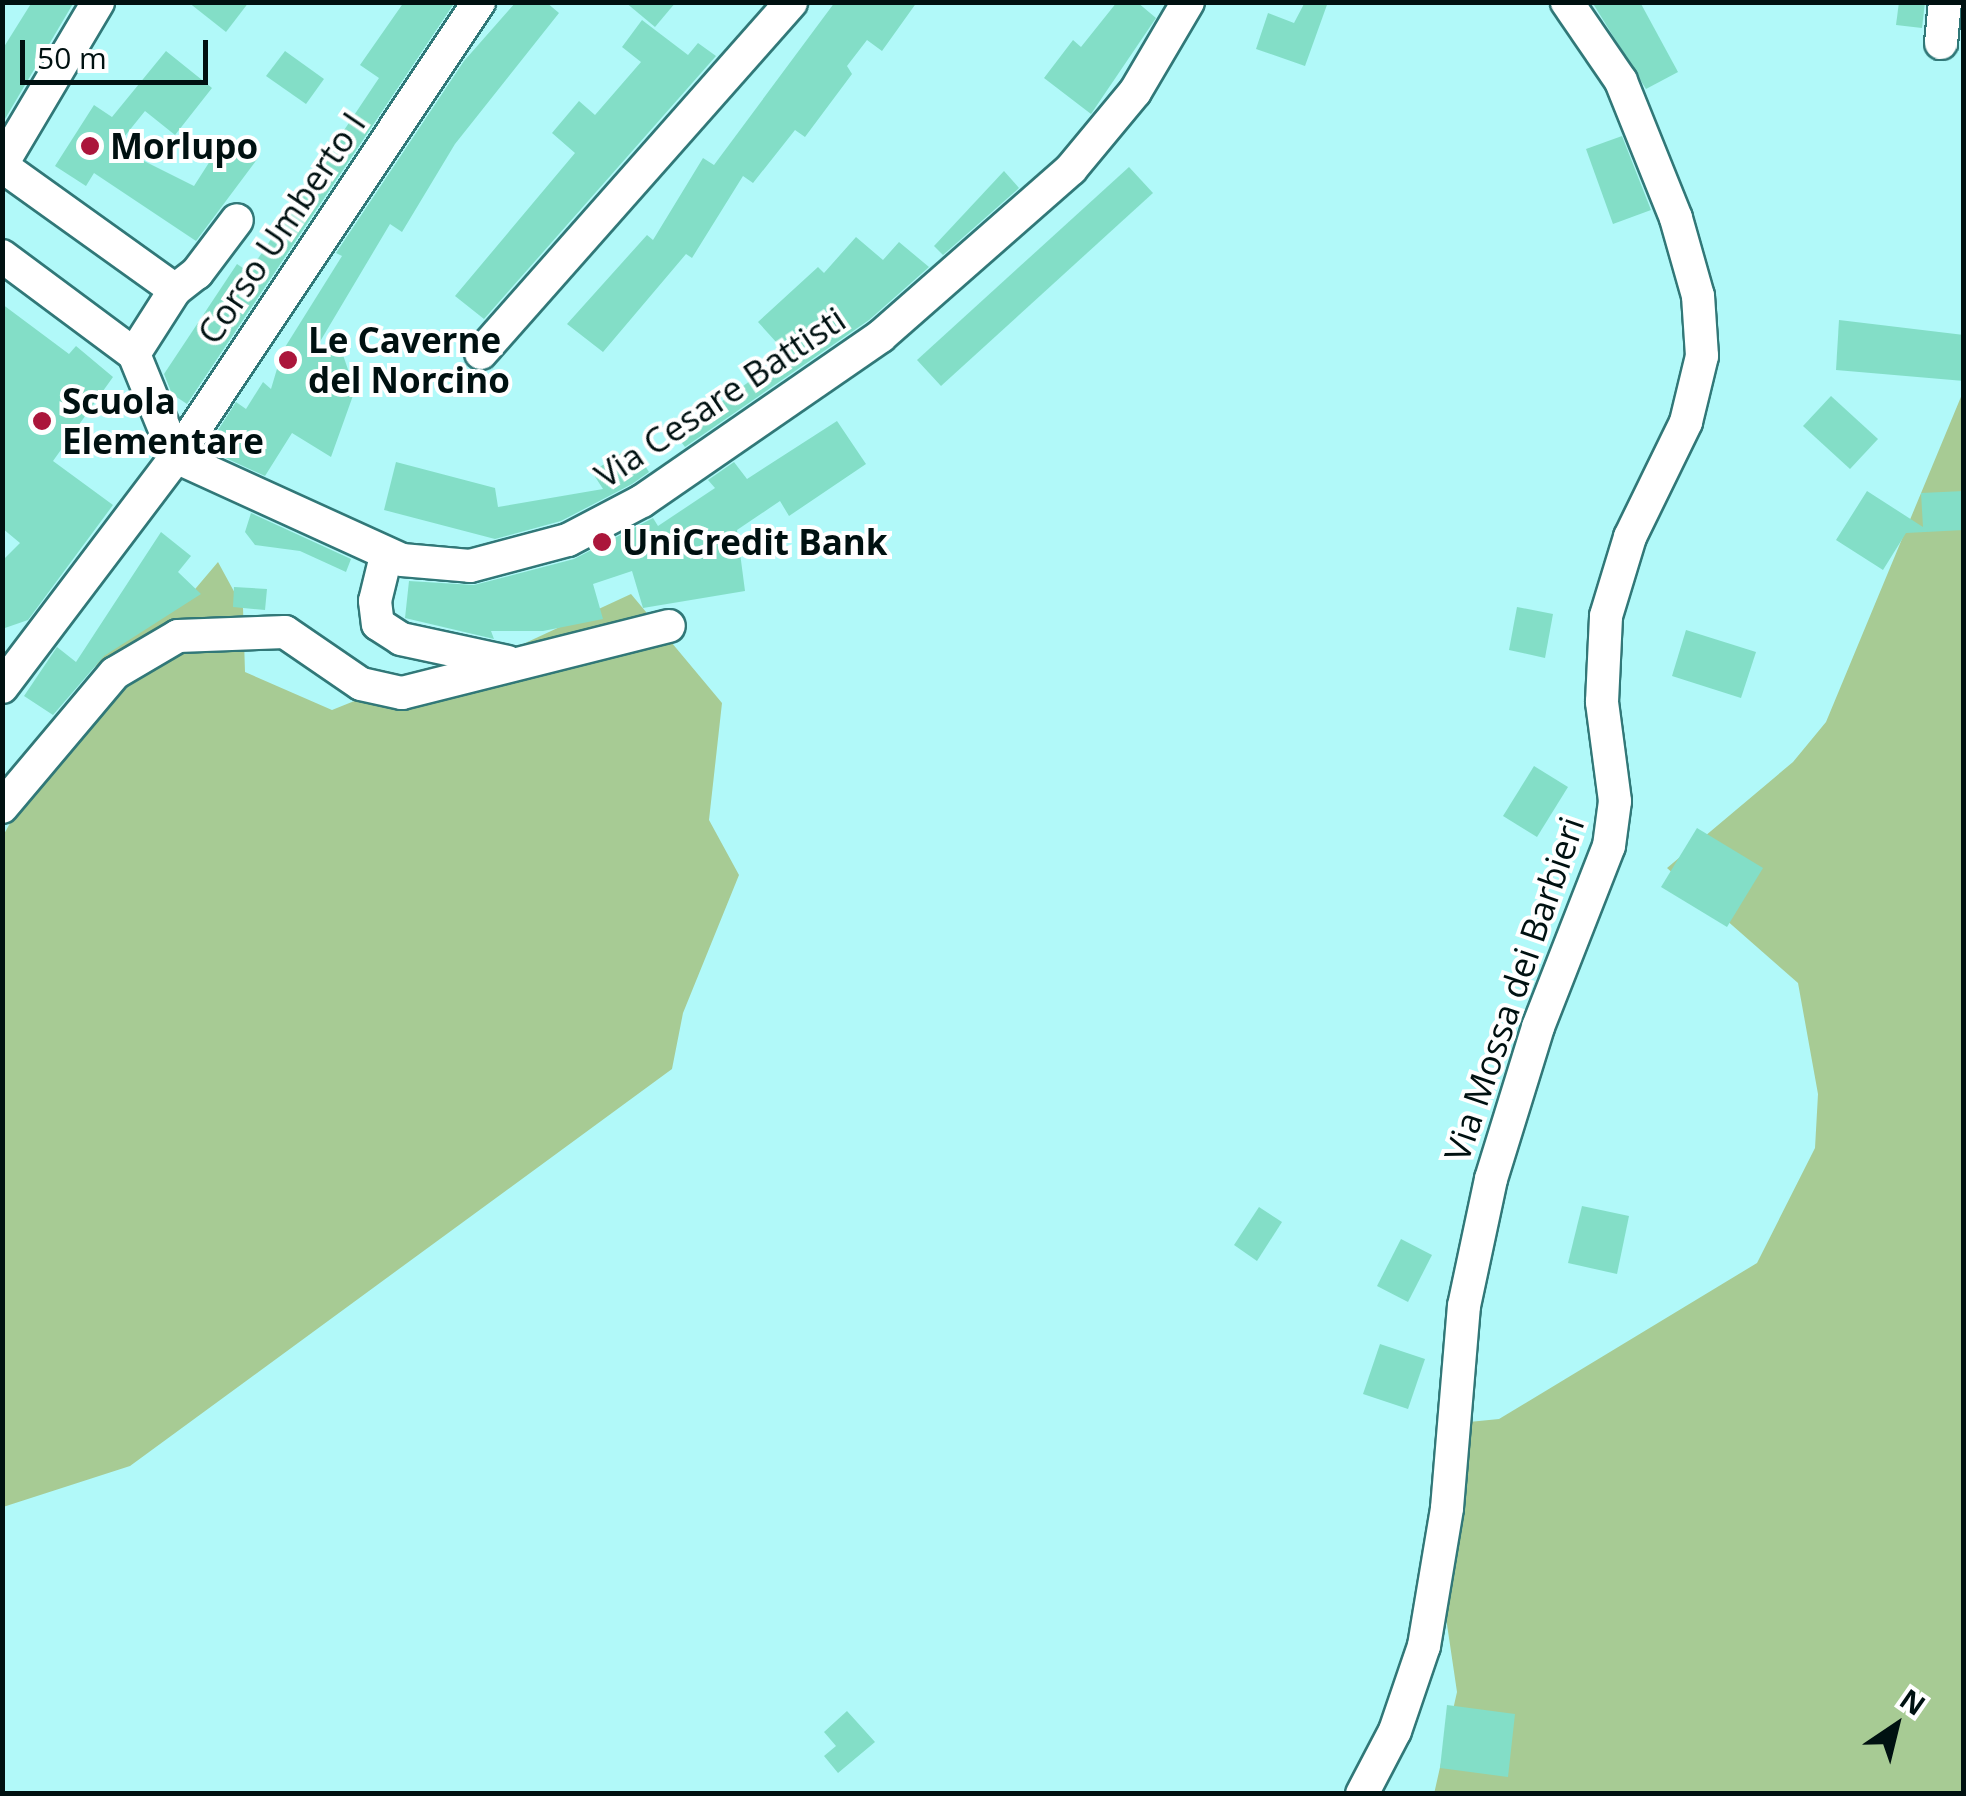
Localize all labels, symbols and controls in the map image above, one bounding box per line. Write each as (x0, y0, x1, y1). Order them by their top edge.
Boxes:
scale bar (25, 20, 212, 82)
text: 50 m (37, 37, 107, 78)
street label: Corso Umberto I (188, 104, 374, 352)
place label: Morlupo (110, 125, 258, 167)
marker: Morlupo (79, 135, 101, 157)
street label: Via Cesare Battisti (587, 298, 853, 496)
place label: Le Caverne del Norcino (308, 319, 510, 401)
marker: Le Caverne del Norcino (277, 349, 299, 371)
place label: Scuola Elementare (62, 380, 264, 462)
marker: Scuola Elementare (31, 410, 53, 432)
place label: UniCredit Bank (622, 521, 887, 563)
marker: UniCredit Bank (591, 531, 613, 553)
street label: Via Mossa dei Barbieri (1435, 811, 1593, 1167)
north arrow (1846, 1676, 1946, 1776)
text: N (1893, 1679, 1933, 1724)

